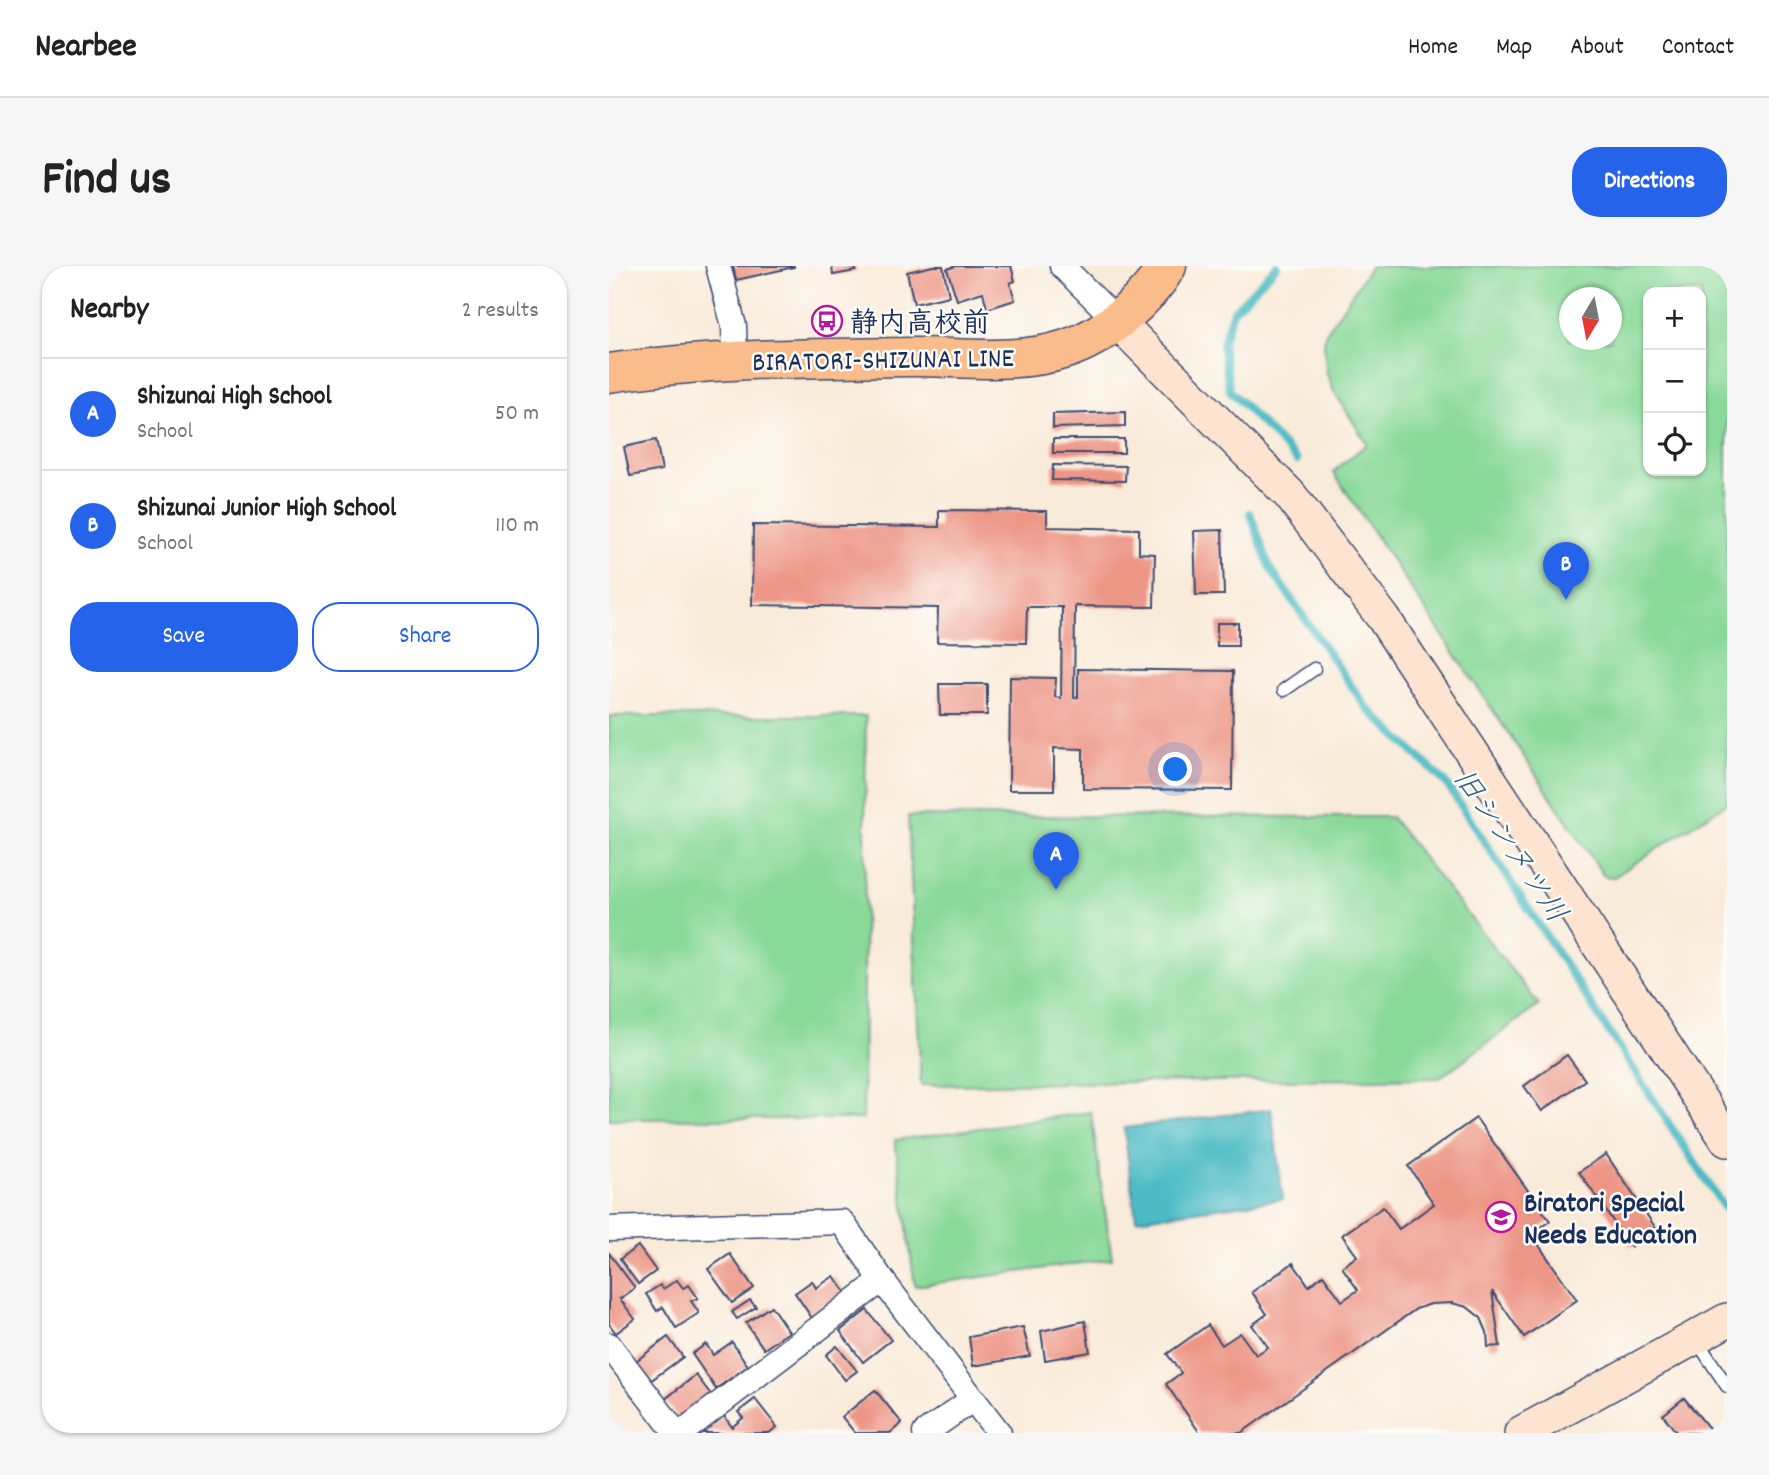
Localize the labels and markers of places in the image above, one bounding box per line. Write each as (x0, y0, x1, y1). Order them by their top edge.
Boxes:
bus stop icon: 静内高校前 (810, 304, 844, 338)
place label: 静内高校前 (850, 306, 990, 346)
pin: B (1543, 542, 1589, 600)
pin: A (1033, 832, 1079, 890)
place label: Biratori Special Needs Education (1524, 1186, 1697, 1258)
school or university icon: Biratori Special Needs Education (1484, 1200, 1518, 1234)

